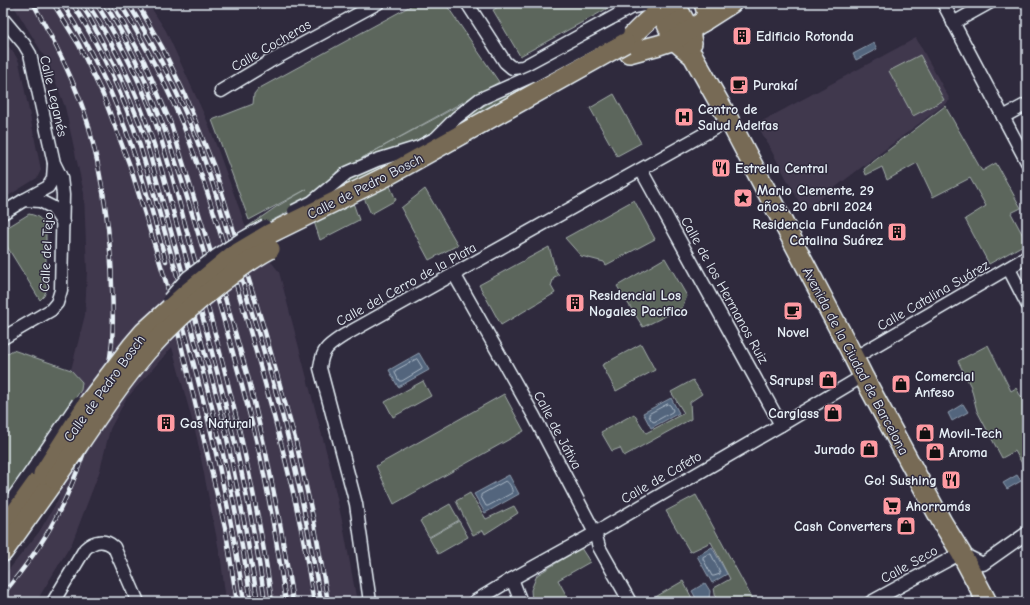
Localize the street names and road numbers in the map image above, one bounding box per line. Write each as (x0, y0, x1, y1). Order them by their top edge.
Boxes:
street label: Calle Cocheras (228, 16, 314, 75)
street label: Calle Leganés (36, 54, 71, 138)
street label: Calle de Pedro Bosch (304, 150, 426, 223)
street label: Calle del Tejo (36, 212, 57, 292)
street label: Calle de los Hermanos Ruiz (677, 214, 772, 367)
street label: Calle del Cerro de la Plata (333, 239, 479, 330)
street label: Calle Catalina Suárez (874, 256, 992, 334)
street label: Avenida de la Ciudad de Barcelona (799, 265, 912, 458)
street label: Calle de Pedro Bosch (60, 332, 149, 445)
street label: Calle de Játiva (530, 388, 585, 472)
street label: Calle de Cafeto (618, 448, 705, 507)
street label: Calle Seco (878, 542, 941, 587)

